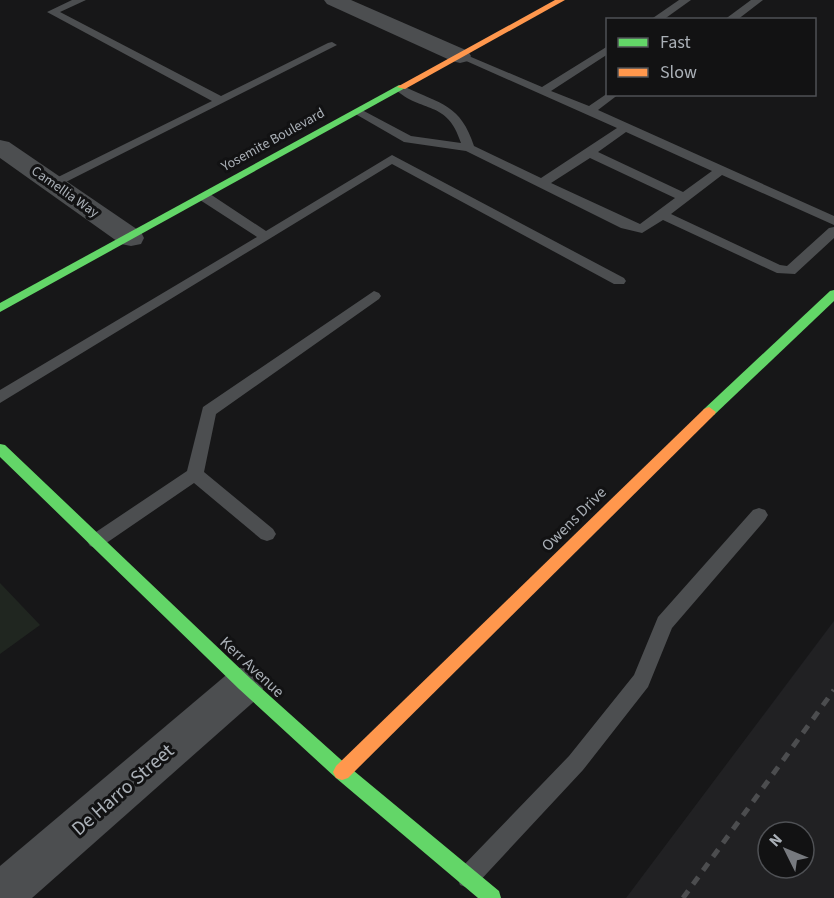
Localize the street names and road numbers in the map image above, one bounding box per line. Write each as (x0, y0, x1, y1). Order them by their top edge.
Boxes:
street label: Yosemite Boulevard (217, 103, 328, 177)
street label: Camellia Way (27, 161, 103, 223)
street label: Owens Drive (537, 482, 611, 556)
street label: Kerr Avenue (215, 631, 289, 703)
street label: De Harro Street (66, 737, 181, 843)

